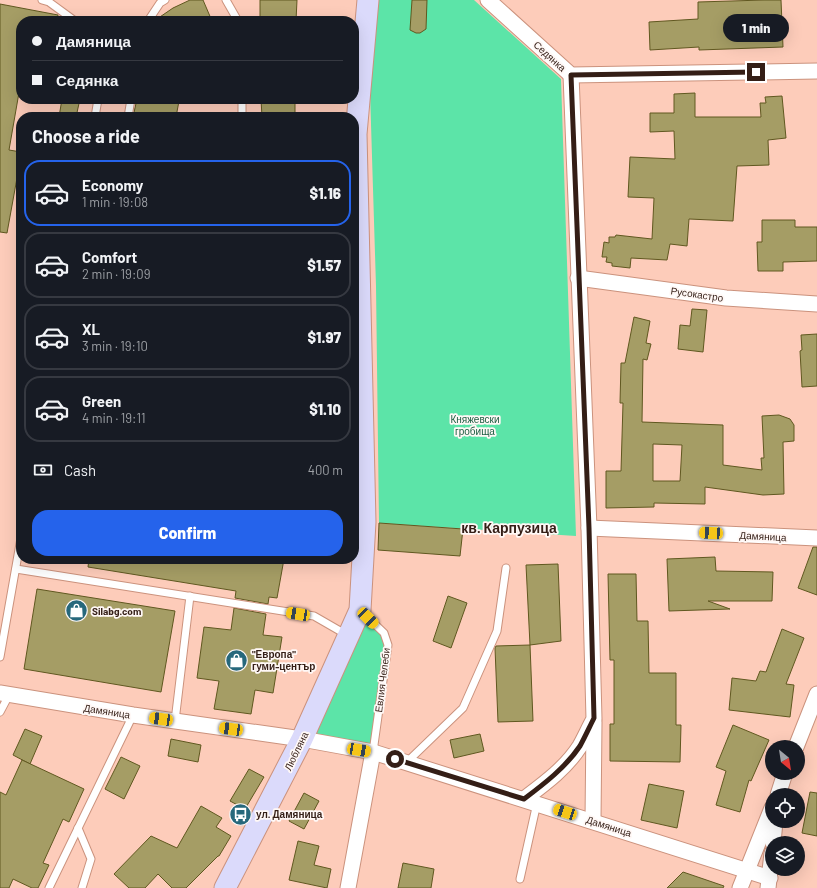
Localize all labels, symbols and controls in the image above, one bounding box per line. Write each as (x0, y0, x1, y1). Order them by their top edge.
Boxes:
callout: 1 min (723, 14, 789, 42)
text: 1 min (742, 20, 770, 36)
text: Дамяница (56, 32, 131, 50)
street label: Седянка (531, 38, 569, 74)
route end (747, 63, 765, 81)
text: Седянка (56, 71, 118, 89)
text: Choose a ride (32, 125, 140, 147)
icon: car (34, 175, 70, 211)
text: Economy (82, 176, 143, 194)
text: $1.16 (310, 184, 341, 202)
text: 1 min · 19:08 (82, 194, 148, 210)
icon: car (34, 247, 70, 283)
text: Comfort (82, 248, 137, 266)
text: $1.57 (307, 256, 341, 274)
text: 2 min · 19:09 (82, 266, 150, 282)
street label: Русокастро (670, 284, 725, 304)
icon: car (34, 319, 70, 355)
text: XL (82, 320, 100, 338)
text: $1.97 (307, 328, 341, 346)
text: 3 min · 19:10 (82, 338, 148, 354)
icon: car (34, 391, 70, 427)
text: Green (82, 392, 121, 410)
text: $1.10 (309, 400, 341, 418)
text: 4 min · 19:11 (82, 410, 146, 426)
park label: Княжевски гробища (450, 413, 500, 437)
icon: cash (32, 459, 54, 481)
text: Cash (64, 461, 96, 479)
text: 400 m (308, 462, 343, 478)
button: Confirm (32, 510, 343, 556)
district label: кв. Карпузица (461, 519, 557, 536)
car (699, 526, 723, 540)
street label: Дамяница (739, 529, 787, 543)
shop icon: Silabg.com (64, 598, 90, 624)
place label: Silabg.com (92, 605, 141, 617)
car (355, 605, 381, 631)
car (285, 606, 311, 622)
shop icon: "Европа" гуми-център (224, 647, 250, 673)
street label: Евлия Челеби (372, 647, 392, 713)
place label: "Европа" гуми-център (252, 648, 315, 672)
street label: Дамяница (83, 701, 132, 721)
car (148, 711, 174, 727)
car (218, 721, 244, 737)
street label: Любляна (281, 729, 311, 772)
north arrow (765, 740, 805, 780)
map controls (765, 740, 805, 876)
car (346, 742, 372, 758)
route start (386, 750, 404, 768)
button: locate (765, 788, 805, 828)
bus stop icon: ул. Дамяница (228, 801, 254, 827)
car (552, 803, 578, 821)
place label: ул. Дамяница (256, 808, 323, 820)
street label: Дамяница (585, 813, 634, 839)
button: layers (765, 836, 805, 876)

